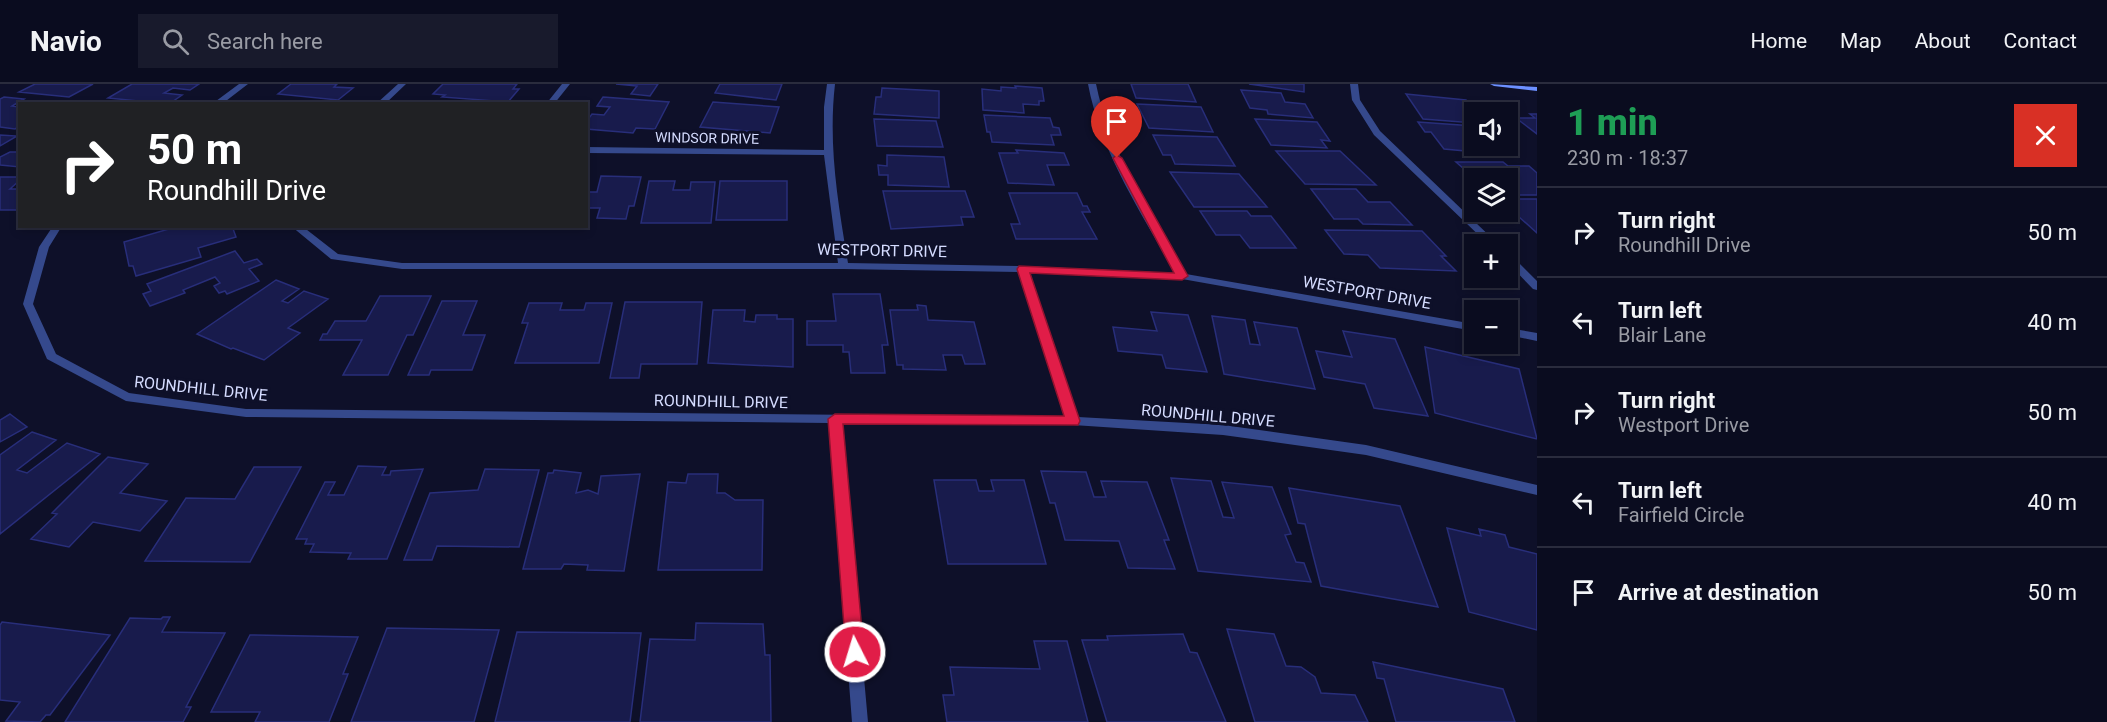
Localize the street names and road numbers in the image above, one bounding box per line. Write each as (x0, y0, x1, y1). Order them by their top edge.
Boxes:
street label: WINDSOR DRIVE (655, 129, 759, 147)
street label: WESTPORT DRIVE (817, 240, 947, 261)
street label: WESTPORT DRIVE (1301, 272, 1433, 313)
street label: ROUNDHILL DRIVE (133, 372, 269, 405)
street label: ROUNDHILL DRIVE (654, 391, 788, 412)
street label: ROUNDHILL DRIVE (1140, 400, 1276, 431)

